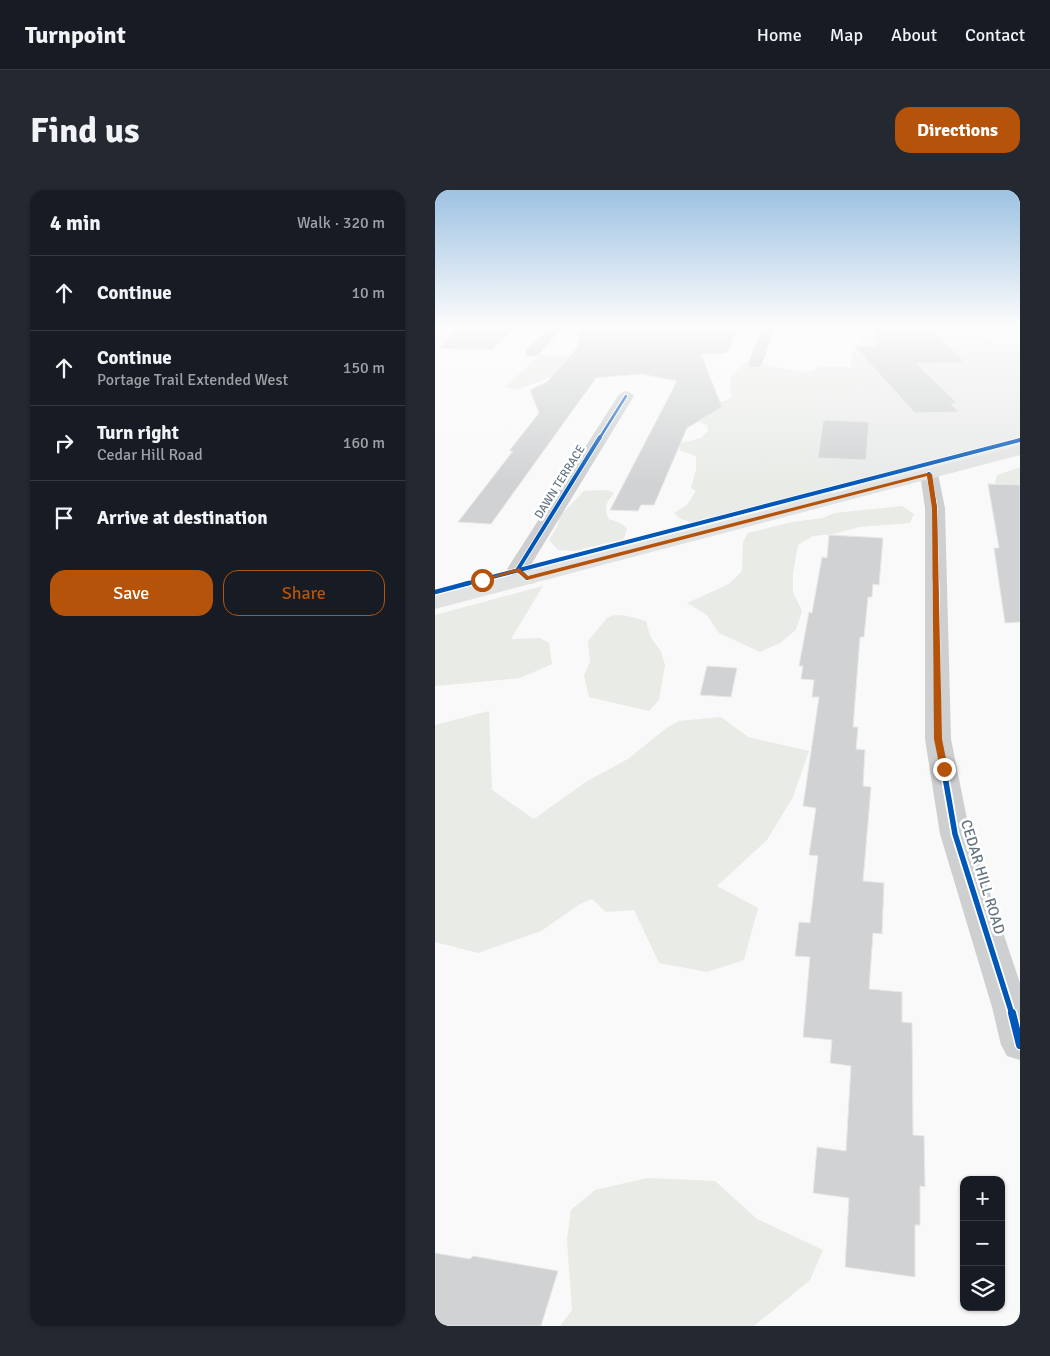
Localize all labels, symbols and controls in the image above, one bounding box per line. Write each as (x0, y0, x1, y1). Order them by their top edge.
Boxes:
text: Turnpoint (25, 20, 126, 50)
text: Home (757, 24, 802, 46)
text: Map (830, 24, 863, 46)
text: About (891, 24, 937, 46)
text: Contact (965, 24, 1025, 46)
button: Directions (895, 107, 1020, 153)
text: Find us (30, 109, 140, 152)
text: 4 min (50, 210, 101, 236)
text: Walk · 320 m (297, 213, 385, 233)
icon: ahead (50, 279, 78, 307)
text: Continue (97, 281, 172, 305)
text: 10 m (351, 283, 385, 303)
text: Continue (97, 346, 172, 370)
icon: ahead (50, 354, 78, 382)
text: 150 m (343, 358, 385, 378)
text: Portage Trail Extended West (97, 370, 288, 390)
text: Turn right (97, 421, 179, 445)
icon: right (50, 429, 78, 457)
text: 160 m (343, 433, 385, 453)
street label: DAWN TERRACE (531, 442, 589, 522)
text: Cedar Hill Road (97, 445, 203, 465)
icon: arrive (50, 504, 78, 532)
text: Arrive at destination (97, 506, 268, 530)
route start (471, 569, 494, 592)
button: Save (50, 570, 213, 616)
button: Share (223, 570, 385, 616)
route end (933, 758, 956, 781)
street label: CEDAR HILL ROAD (957, 817, 1009, 937)
map controls (960, 1176, 1005, 1311)
button: + (960, 1176, 1005, 1221)
button: − (960, 1221, 1005, 1266)
button: layers (960, 1266, 1005, 1311)

